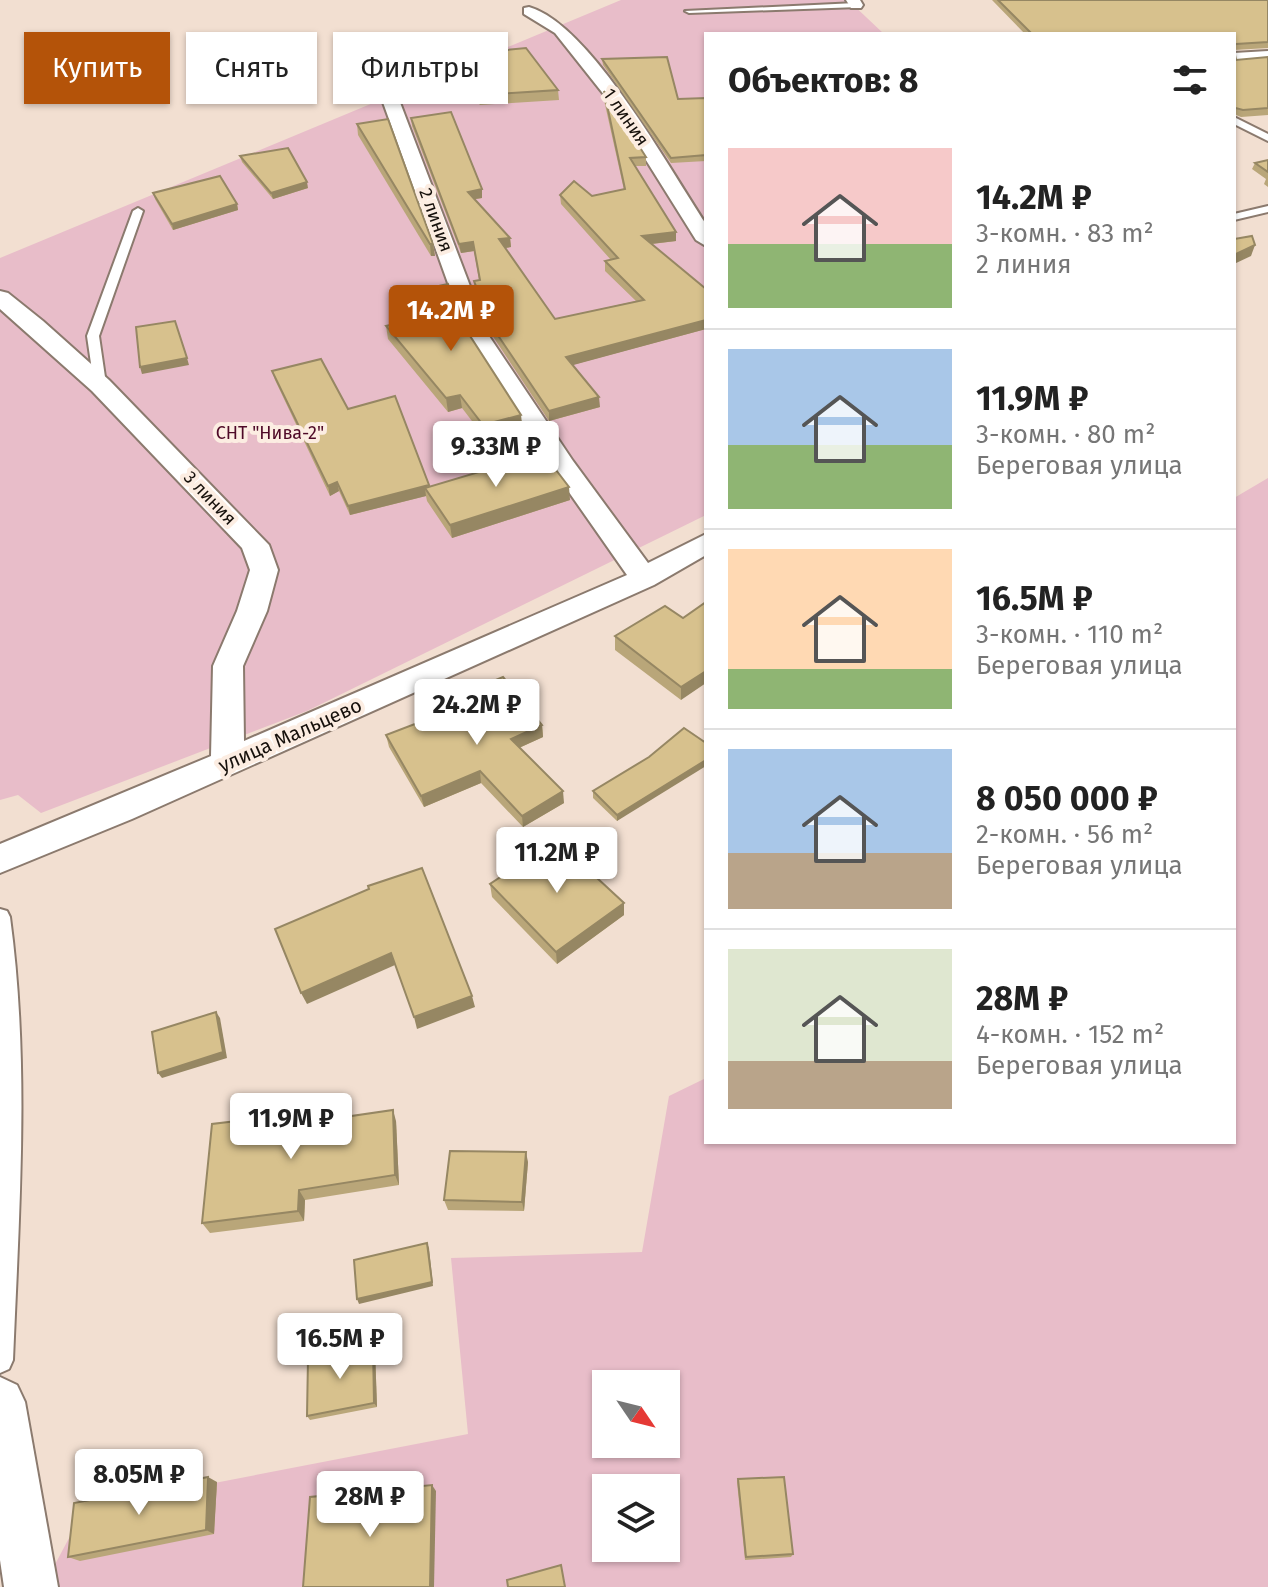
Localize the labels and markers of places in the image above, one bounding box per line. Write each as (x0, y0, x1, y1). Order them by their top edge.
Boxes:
pin: 14.2M ₽ (377, 285, 525, 353)
pin: 9.33M ₽ (422, 421, 570, 489)
pin: 24.2M ₽ (403, 679, 551, 747)
pin: 11.2M ₽ (483, 827, 631, 895)
pin: 11.9M ₽ (217, 1093, 365, 1161)
pin: 16.5M ₽ (266, 1313, 414, 1381)
pin: 8.05M ₽ (65, 1449, 213, 1517)
pin: 28M ₽ (314, 1471, 426, 1539)

